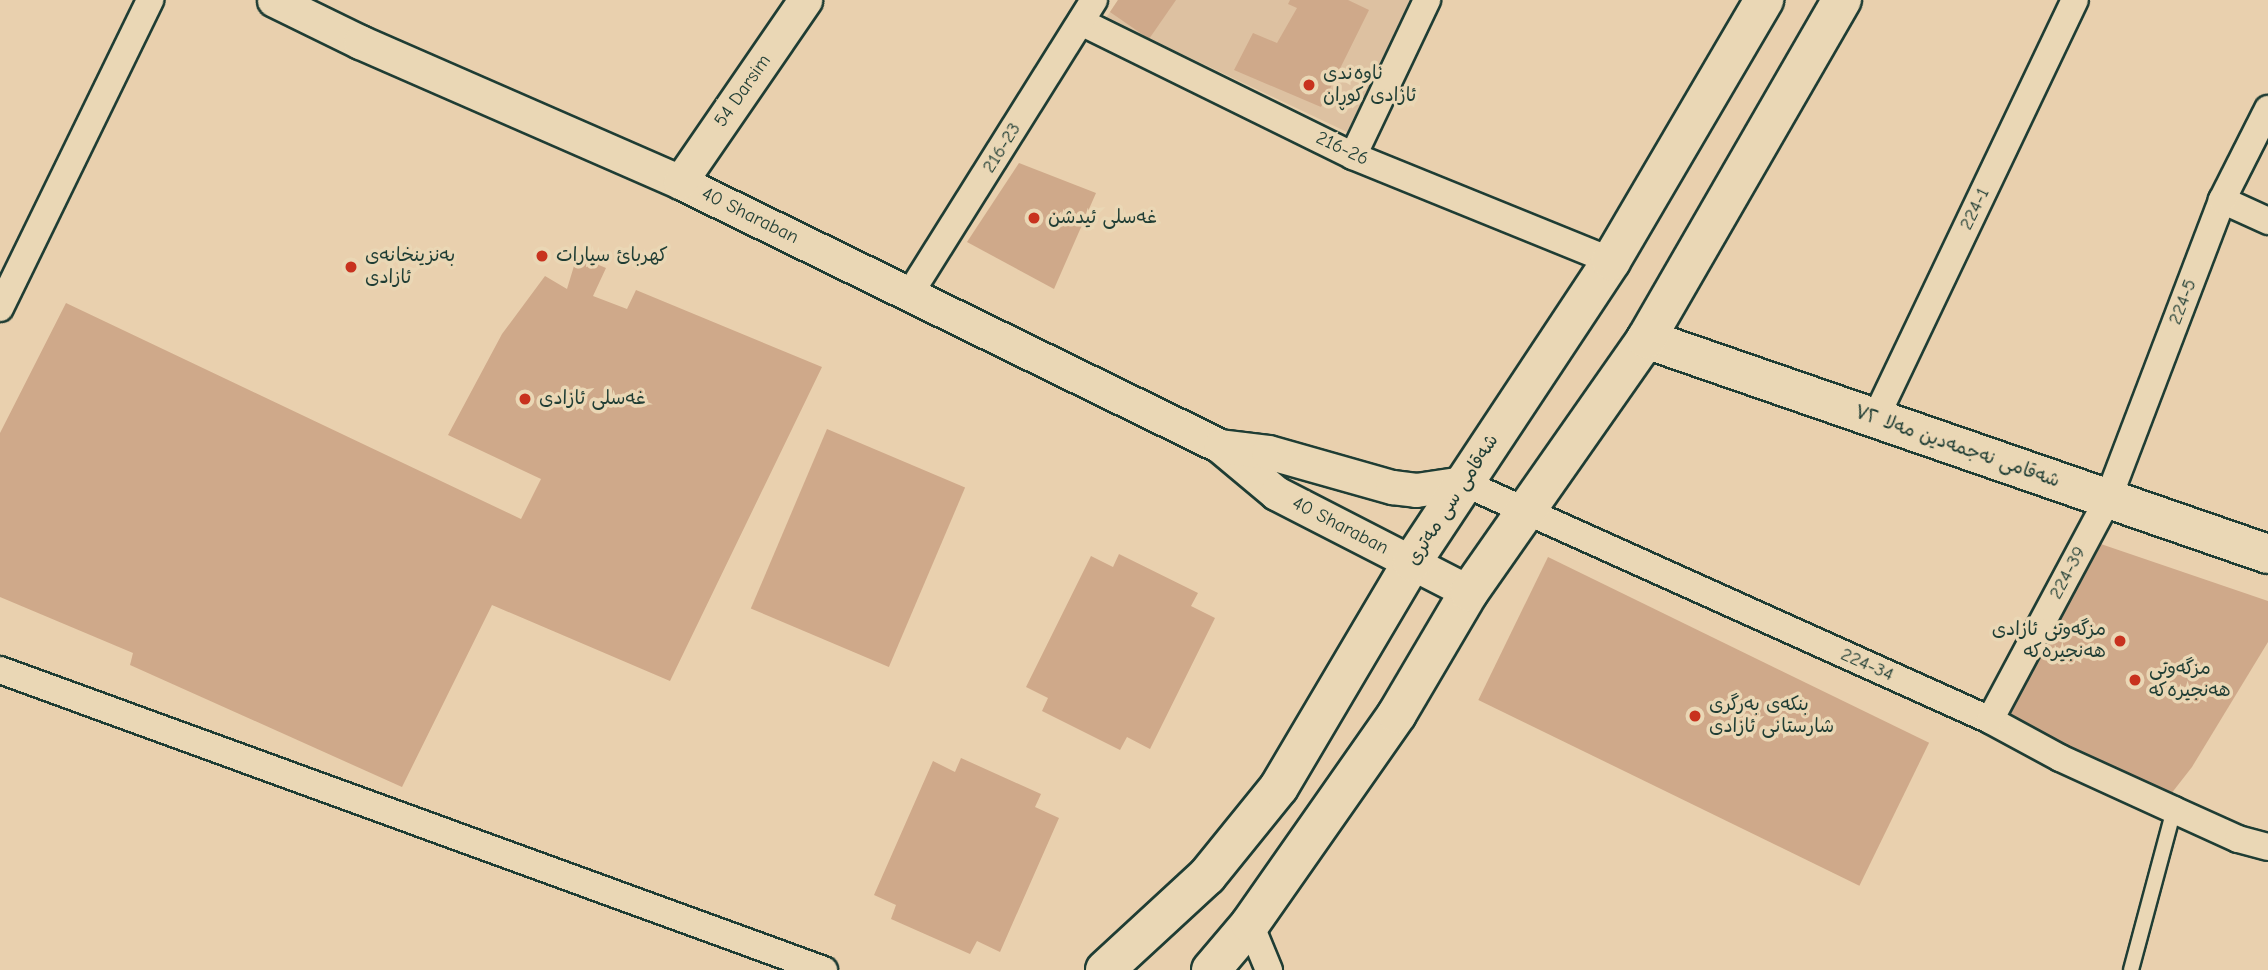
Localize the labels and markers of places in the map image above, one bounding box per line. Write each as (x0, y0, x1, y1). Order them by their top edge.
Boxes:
place label: ناوەندی ئازادی کوڕان (1323, 63, 1416, 107)
marker: ناوەندی ئازادی کوڕان (1301, 77, 1317, 93)
place label: غەسلی ئیدشن (1048, 207, 1157, 229)
marker: غەسلی ئیدشن (1026, 210, 1042, 226)
place label: بەنزینخانەی ئازادی (365, 245, 455, 289)
place label: کهربائ سیارات (556, 245, 668, 267)
marker: کهربائ سیارات (534, 248, 550, 264)
marker: بەنزینخانەی ئازادی (343, 259, 359, 275)
place label: غەسلی ئازادی (539, 388, 646, 410)
marker: غەسلی ئازادی (517, 391, 533, 407)
place label: مزگه‌وتی ئازادی هه‌نجیره‌که (1992, 619, 2106, 663)
marker: مزگه‌وتی ئازادی هه‌نجیره‌که (2112, 633, 2128, 649)
place label: مزگەوتی ھەنجیرەکە (2149, 658, 2231, 702)
marker: مزگەوتی ھەنجیرەکە (2127, 672, 2143, 688)
place label: بنکەی بەرگری شارستانی ئازادی (1709, 694, 1834, 738)
marker: بنکەی بەرگری شارستانی ئازادی (1687, 708, 1703, 724)

